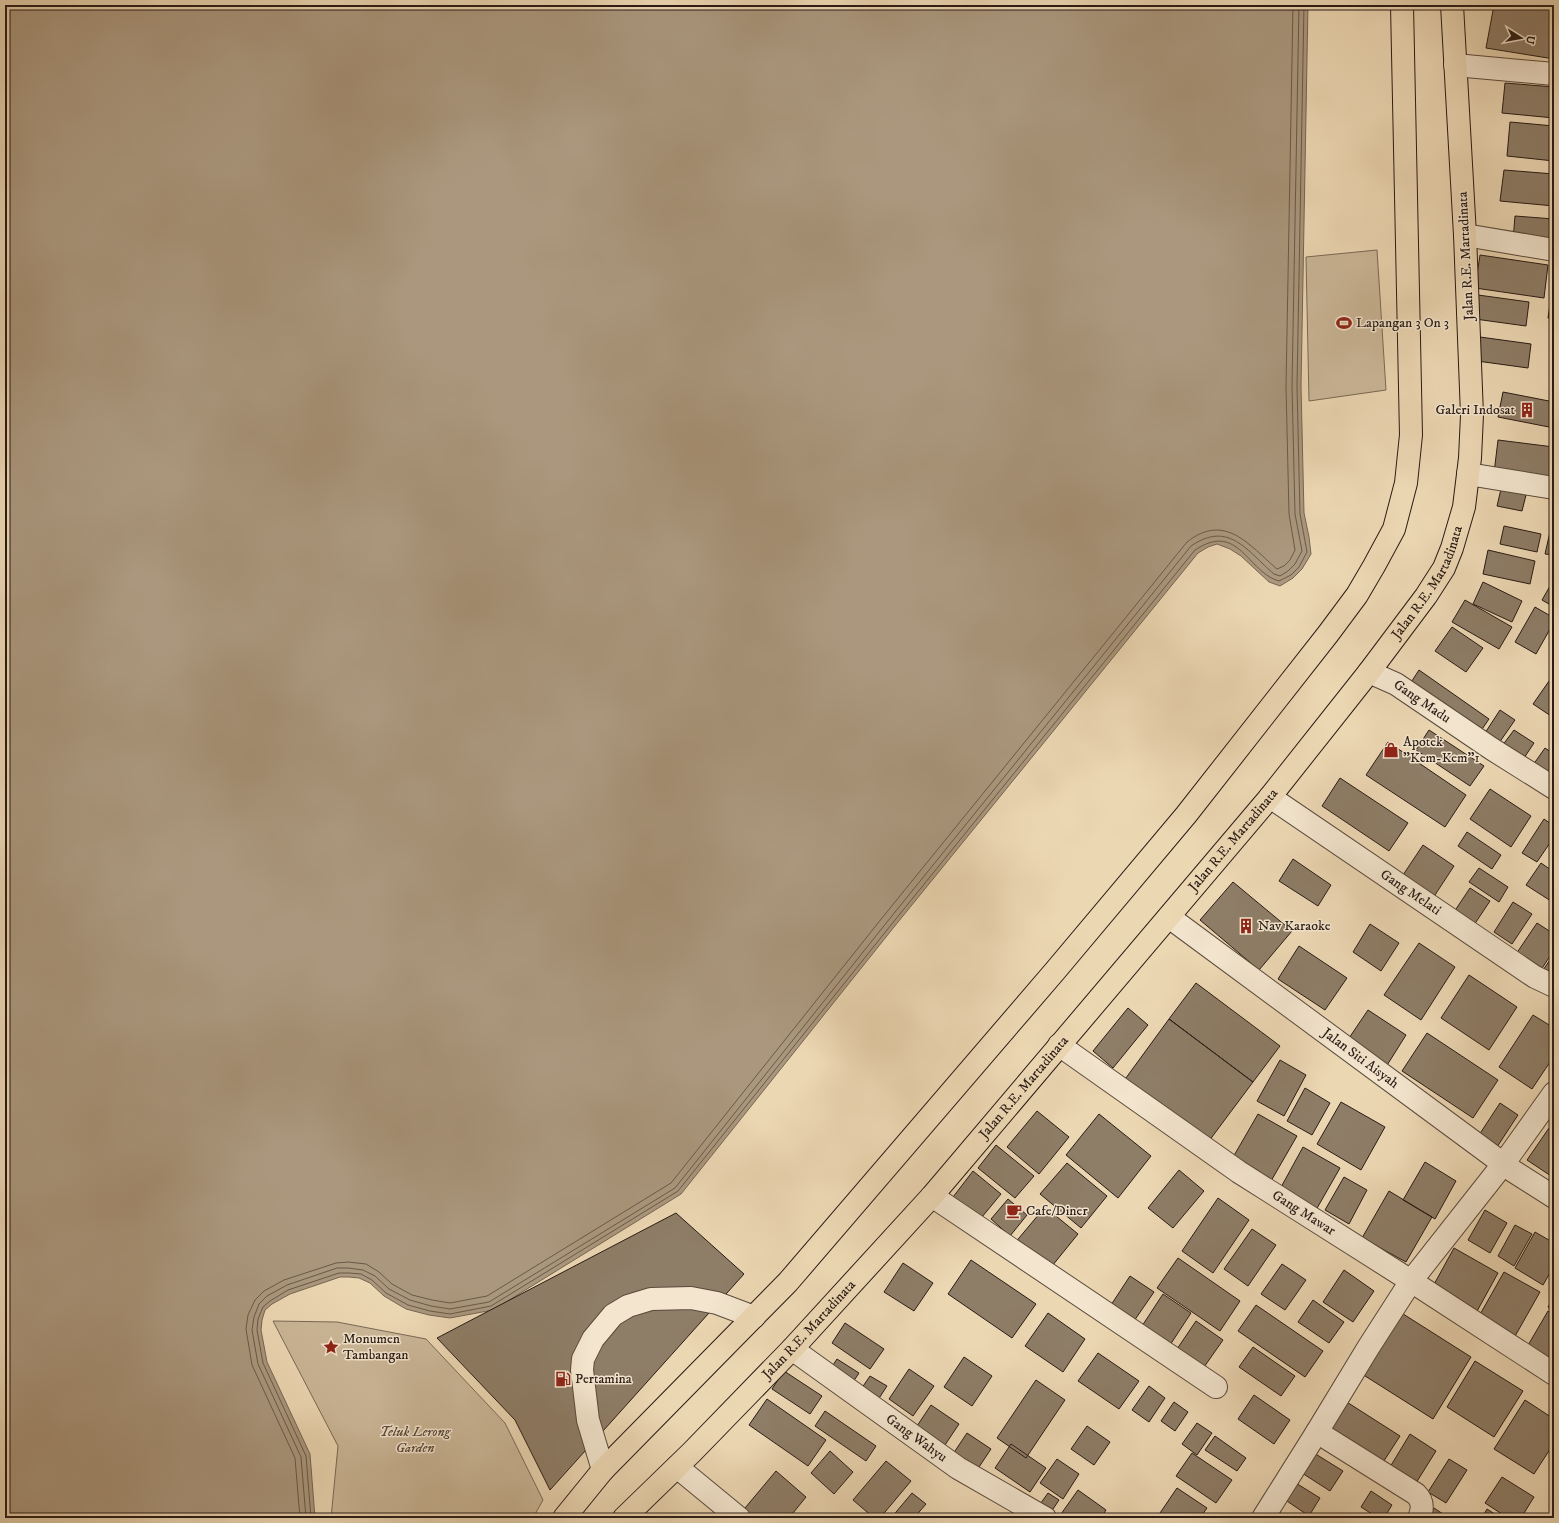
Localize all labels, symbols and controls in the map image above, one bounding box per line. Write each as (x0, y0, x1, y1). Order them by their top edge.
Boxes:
north arrow (1501, 18, 1541, 58)
text: U (1522, 34, 1538, 46)
street label: Jalan R.E. Martadinata (1454, 191, 1478, 323)
sports icon: Lapangan 3 On 3 (1335, 314, 1353, 332)
place label: Lapangan 3 On 3 (1356, 314, 1449, 332)
place label: Galeri Indosat (1436, 401, 1516, 419)
building icon: Galeri Indosat (1518, 401, 1536, 419)
street label: Jalan R.E. Martadinata (1387, 524, 1467, 644)
street label: Gang Madu (1390, 676, 1454, 728)
place label: Apotek "Kem-Kem"1 (1403, 733, 1480, 767)
shop icon: Apotek "Kem-Kem"1 (1382, 741, 1400, 759)
street label: Jalan R.E. Martadinata (1183, 785, 1282, 897)
street label: Gang Melati (1377, 866, 1445, 920)
building icon: Nav Karaoke (1237, 917, 1255, 935)
place label: Nav Karaoke (1258, 917, 1331, 935)
street label: Jalan Siti Aisyah (1317, 1023, 1403, 1093)
street label: Jalan R.E. Martadinata (974, 1032, 1073, 1144)
street label: Gang Mawar (1269, 1186, 1340, 1240)
cafe icon: Cafe/Diner (1005, 1202, 1023, 1220)
place label: Cafe/Diner (1026, 1202, 1088, 1220)
street label: Jalan R.E. Martadinata (757, 1276, 860, 1385)
place label: Monumen Tambangan (343, 1330, 409, 1364)
place icon: Monumen Tambangan (322, 1338, 340, 1356)
fuel station icon: Pertamina (554, 1370, 572, 1388)
place label: Pertamina (575, 1370, 632, 1388)
street label: Gang Wahyu (882, 1410, 951, 1466)
park label: Teluk Lerong Garden (380, 1423, 452, 1457)

